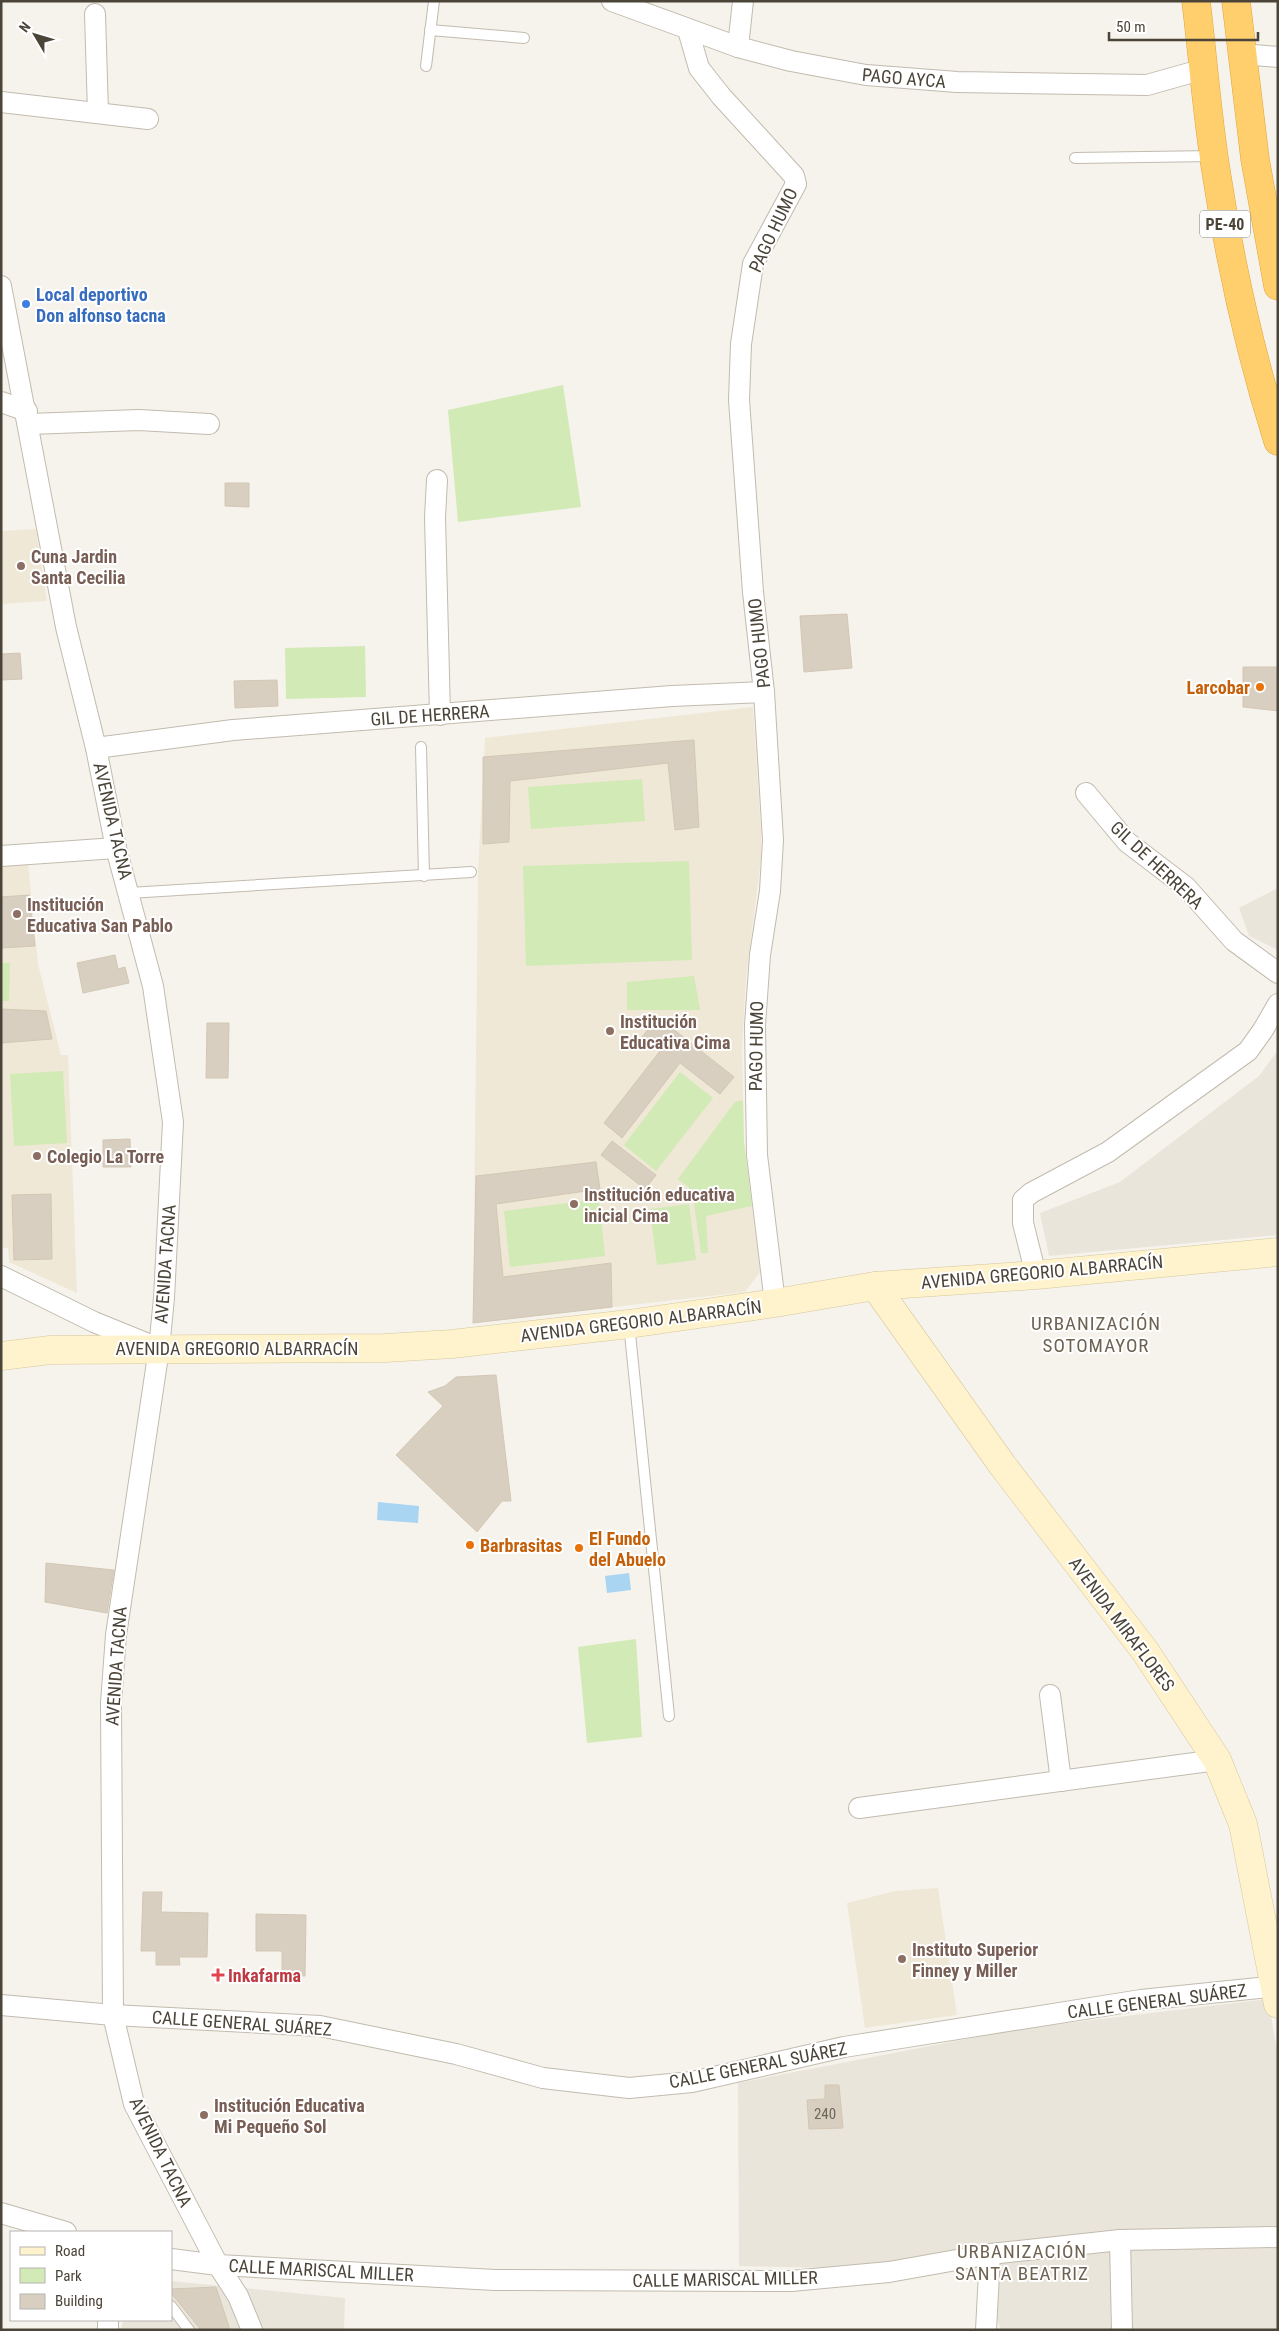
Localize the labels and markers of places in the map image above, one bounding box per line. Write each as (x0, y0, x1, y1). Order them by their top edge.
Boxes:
place label: Local deportivo Don alfonso tacna (36, 284, 166, 326)
marker: Local deportivo Don alfonso tacna (20, 298, 32, 310)
place label: Cuna Jardin Santa Cecilia (31, 546, 125, 588)
marker: Cuna Jardin Santa Cecilia (15, 560, 27, 572)
place label: Larcobar (1187, 677, 1250, 698)
marker: Larcobar (1254, 681, 1266, 693)
place label: Institución Educativa San Pablo (27, 894, 173, 936)
marker: Institución Educativa San Pablo (11, 908, 23, 920)
place label: Institución Educativa Cima (620, 1011, 730, 1053)
marker: Institución Educativa Cima (604, 1025, 616, 1037)
place label: Colegio La Torre (47, 1146, 164, 1167)
marker: Colegio La Torre (31, 1150, 43, 1162)
place label: Institución educativa inicial Cima (584, 1184, 735, 1226)
marker: Institución educativa inicial Cima (568, 1198, 580, 1210)
place label: El Fundo del Abuelo (589, 1528, 666, 1570)
place label: Barbrasitas (480, 1535, 563, 1556)
marker: Barbrasitas (464, 1539, 476, 1551)
marker: El Fundo del Abuelo (573, 1542, 585, 1554)
place label: Instituto Superior Finney y Miller (912, 1939, 1038, 1981)
marker: Instituto Superior Finney y Miller (896, 1953, 908, 1965)
place label: Inkafarma (228, 1965, 301, 1986)
marker: Inkafarma (212, 1969, 224, 1981)
place label: Institución Educativa Mi Pequeño Sol (214, 2095, 365, 2137)
marker: Institución Educativa Mi Pequeño Sol (198, 2109, 210, 2121)

